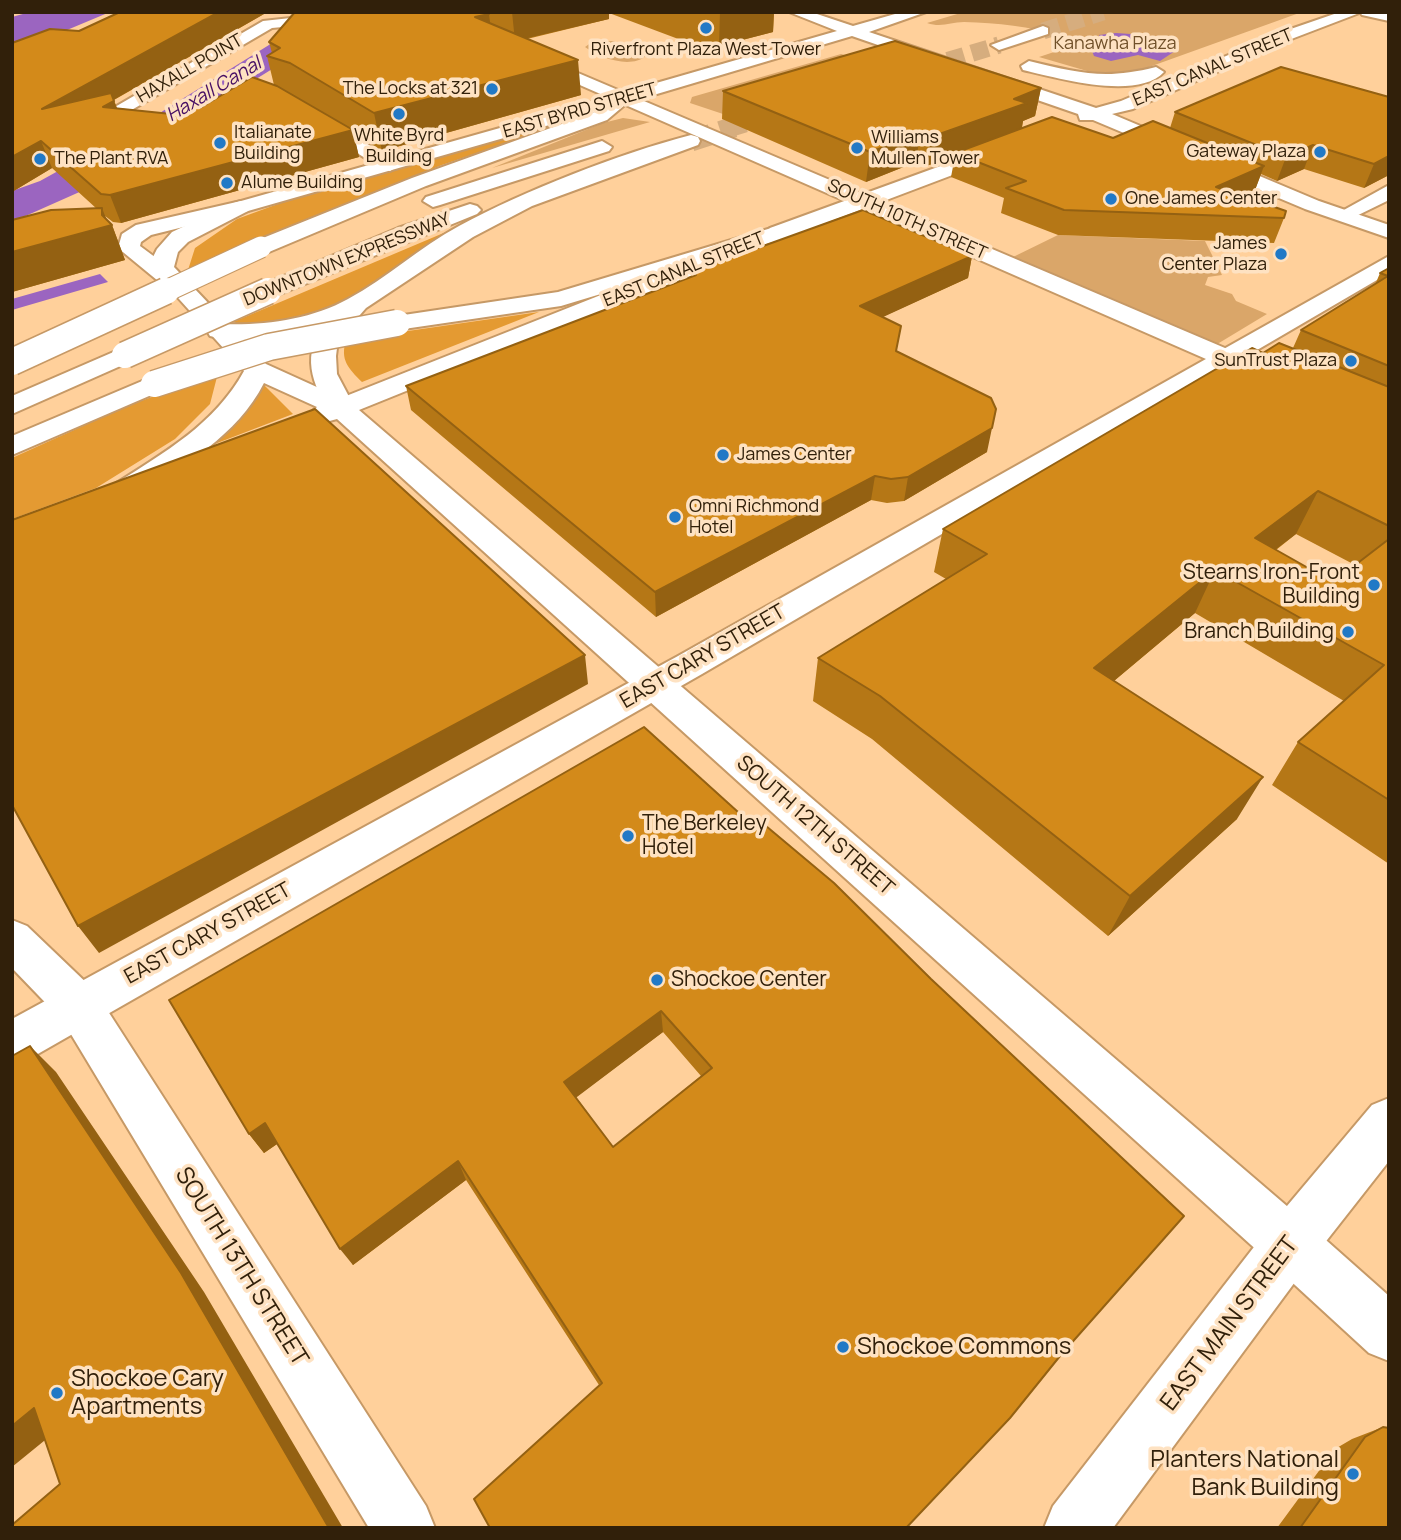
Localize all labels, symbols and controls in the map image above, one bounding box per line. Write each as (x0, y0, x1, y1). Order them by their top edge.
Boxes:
marker: Riverfront Plaza West Tower (698, 20, 714, 36)
street label: EAST CANAL STREET (1130, 25, 1296, 111)
street label: HAXALL POINT (133, 30, 247, 108)
park label: Kanawha Plaza (1053, 33, 1177, 55)
place label: Riverfront Plaza West Tower (591, 39, 821, 61)
water label: Haxall Canal (162, 53, 266, 127)
place label: The Locks at 321 (343, 78, 478, 100)
street label: EAST BYRD STREET (501, 79, 659, 143)
marker: The Locks at 321 (484, 81, 500, 97)
marker: White Byrd Building (391, 106, 407, 122)
place label: Italianate Building (234, 122, 312, 164)
place label: White Byrd Building (354, 125, 444, 168)
place label: Williams Mullen Tower (871, 127, 980, 170)
marker: Italianate Building (212, 135, 228, 151)
marker: Williams Mullen Tower (849, 140, 865, 156)
place label: Gateway Plaza (1186, 141, 1306, 163)
marker: Gateway Plaza (1312, 144, 1328, 160)
place label: The Plant RVA (54, 148, 168, 170)
marker: The Plant RVA (32, 151, 48, 167)
place label: Alume Building (241, 172, 363, 194)
marker: Alume Building (219, 175, 235, 191)
street label: SOUTH 10TH STREET (824, 175, 990, 265)
place label: One James Center (1125, 188, 1278, 210)
marker: One James Center (1103, 191, 1119, 207)
street label: DOWNTOWN EXPRESSWAY (241, 209, 453, 311)
street label: EAST CANAL STREET (600, 228, 768, 312)
place label: James Center Plaza (1162, 233, 1267, 276)
marker: James Center Plaza (1273, 246, 1289, 262)
place label: SunTrust Plaza (1214, 350, 1337, 372)
marker: SunTrust Plaza (1343, 353, 1359, 369)
place label: James Center (737, 444, 852, 466)
marker: James Center (715, 447, 731, 463)
place label: Omni Richmond Hotel (689, 496, 819, 538)
marker: Omni Richmond Hotel (667, 509, 683, 525)
place label: Stearns Iron-Front Building (1183, 560, 1360, 610)
marker: Stearns Iron-Front Building (1366, 577, 1382, 593)
street label: EAST CARY STREET (616, 599, 790, 715)
place label: Branch Building (1184, 619, 1334, 645)
marker: Branch Building (1340, 624, 1356, 640)
street label: SOUTH 12TH STREET (731, 751, 899, 901)
place label: The Berkeley Hotel (642, 811, 767, 861)
marker: The Berkeley Hotel (620, 828, 636, 844)
street label: EAST CARY STREET (120, 878, 296, 990)
place label: Shockoe Center (671, 967, 827, 993)
marker: Shockoe Center (649, 972, 665, 988)
street label: SOUTH 13TH STREET (168, 1162, 314, 1372)
street label: EAST MAIN STREET (1155, 1231, 1305, 1417)
place label: Shockoe Commons (857, 1333, 1071, 1361)
marker: Shockoe Commons (835, 1339, 851, 1355)
place label: Shockoe Cary Apartments (71, 1365, 224, 1421)
marker: Shockoe Cary Apartments (49, 1385, 65, 1401)
place label: Planters National Bank Building (1150, 1446, 1339, 1502)
marker: Planters National Bank Building (1345, 1466, 1361, 1482)

